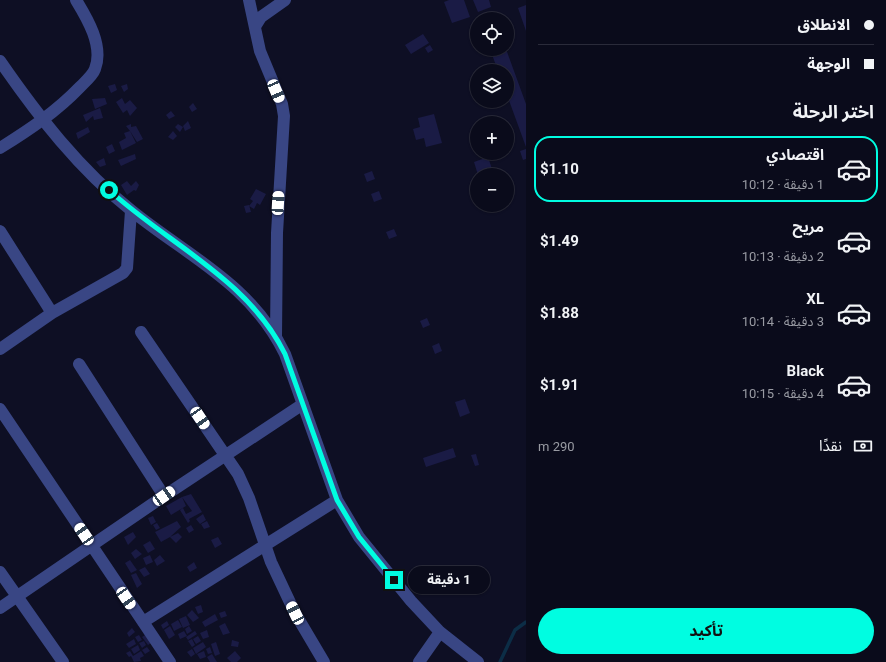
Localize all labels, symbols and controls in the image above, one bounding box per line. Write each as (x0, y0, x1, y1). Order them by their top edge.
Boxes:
map controls (470, 12, 514, 212)
button: locate (470, 12, 514, 56)
text: الانطلاق (798, 16, 850, 34)
text: الوجهة (807, 55, 850, 73)
button: layers (470, 64, 514, 108)
car (266, 78, 286, 104)
text: اختر الرحلة (793, 101, 874, 122)
button: + (470, 116, 514, 160)
text: اقتصادي (766, 146, 824, 164)
icon: car (836, 151, 872, 187)
text: $1.10 (540, 160, 579, 178)
button: − (470, 168, 514, 212)
text: 1 دقيقة · 10:12 (742, 177, 824, 192)
route start (100, 181, 118, 199)
car (271, 191, 285, 215)
text: مريح (792, 218, 824, 236)
icon: car (836, 223, 872, 259)
text: $1.49 (540, 232, 579, 250)
text: 2 دقيقة · 10:13 (742, 249, 824, 264)
text: XL (806, 290, 824, 308)
icon: car (836, 295, 872, 331)
text: $1.88 (540, 304, 579, 322)
text: 3 دقيقة · 10:14 (742, 314, 824, 329)
text: Black (787, 362, 824, 380)
icon: car (836, 367, 872, 403)
text: $1.91 (540, 376, 579, 394)
text: 4 دقيقة · 10:15 (742, 386, 824, 401)
car (188, 405, 212, 431)
icon: cash (852, 435, 874, 457)
text: نقدًا (819, 437, 842, 455)
text: 290 m (538, 439, 575, 454)
car (151, 484, 177, 508)
car (72, 521, 96, 547)
callout: 1 دقيقة (408, 566, 490, 594)
route end (385, 571, 403, 589)
text: 1 دقيقة (427, 572, 471, 587)
car (114, 585, 138, 611)
car (284, 600, 306, 626)
button: تأكيد (538, 608, 874, 654)

